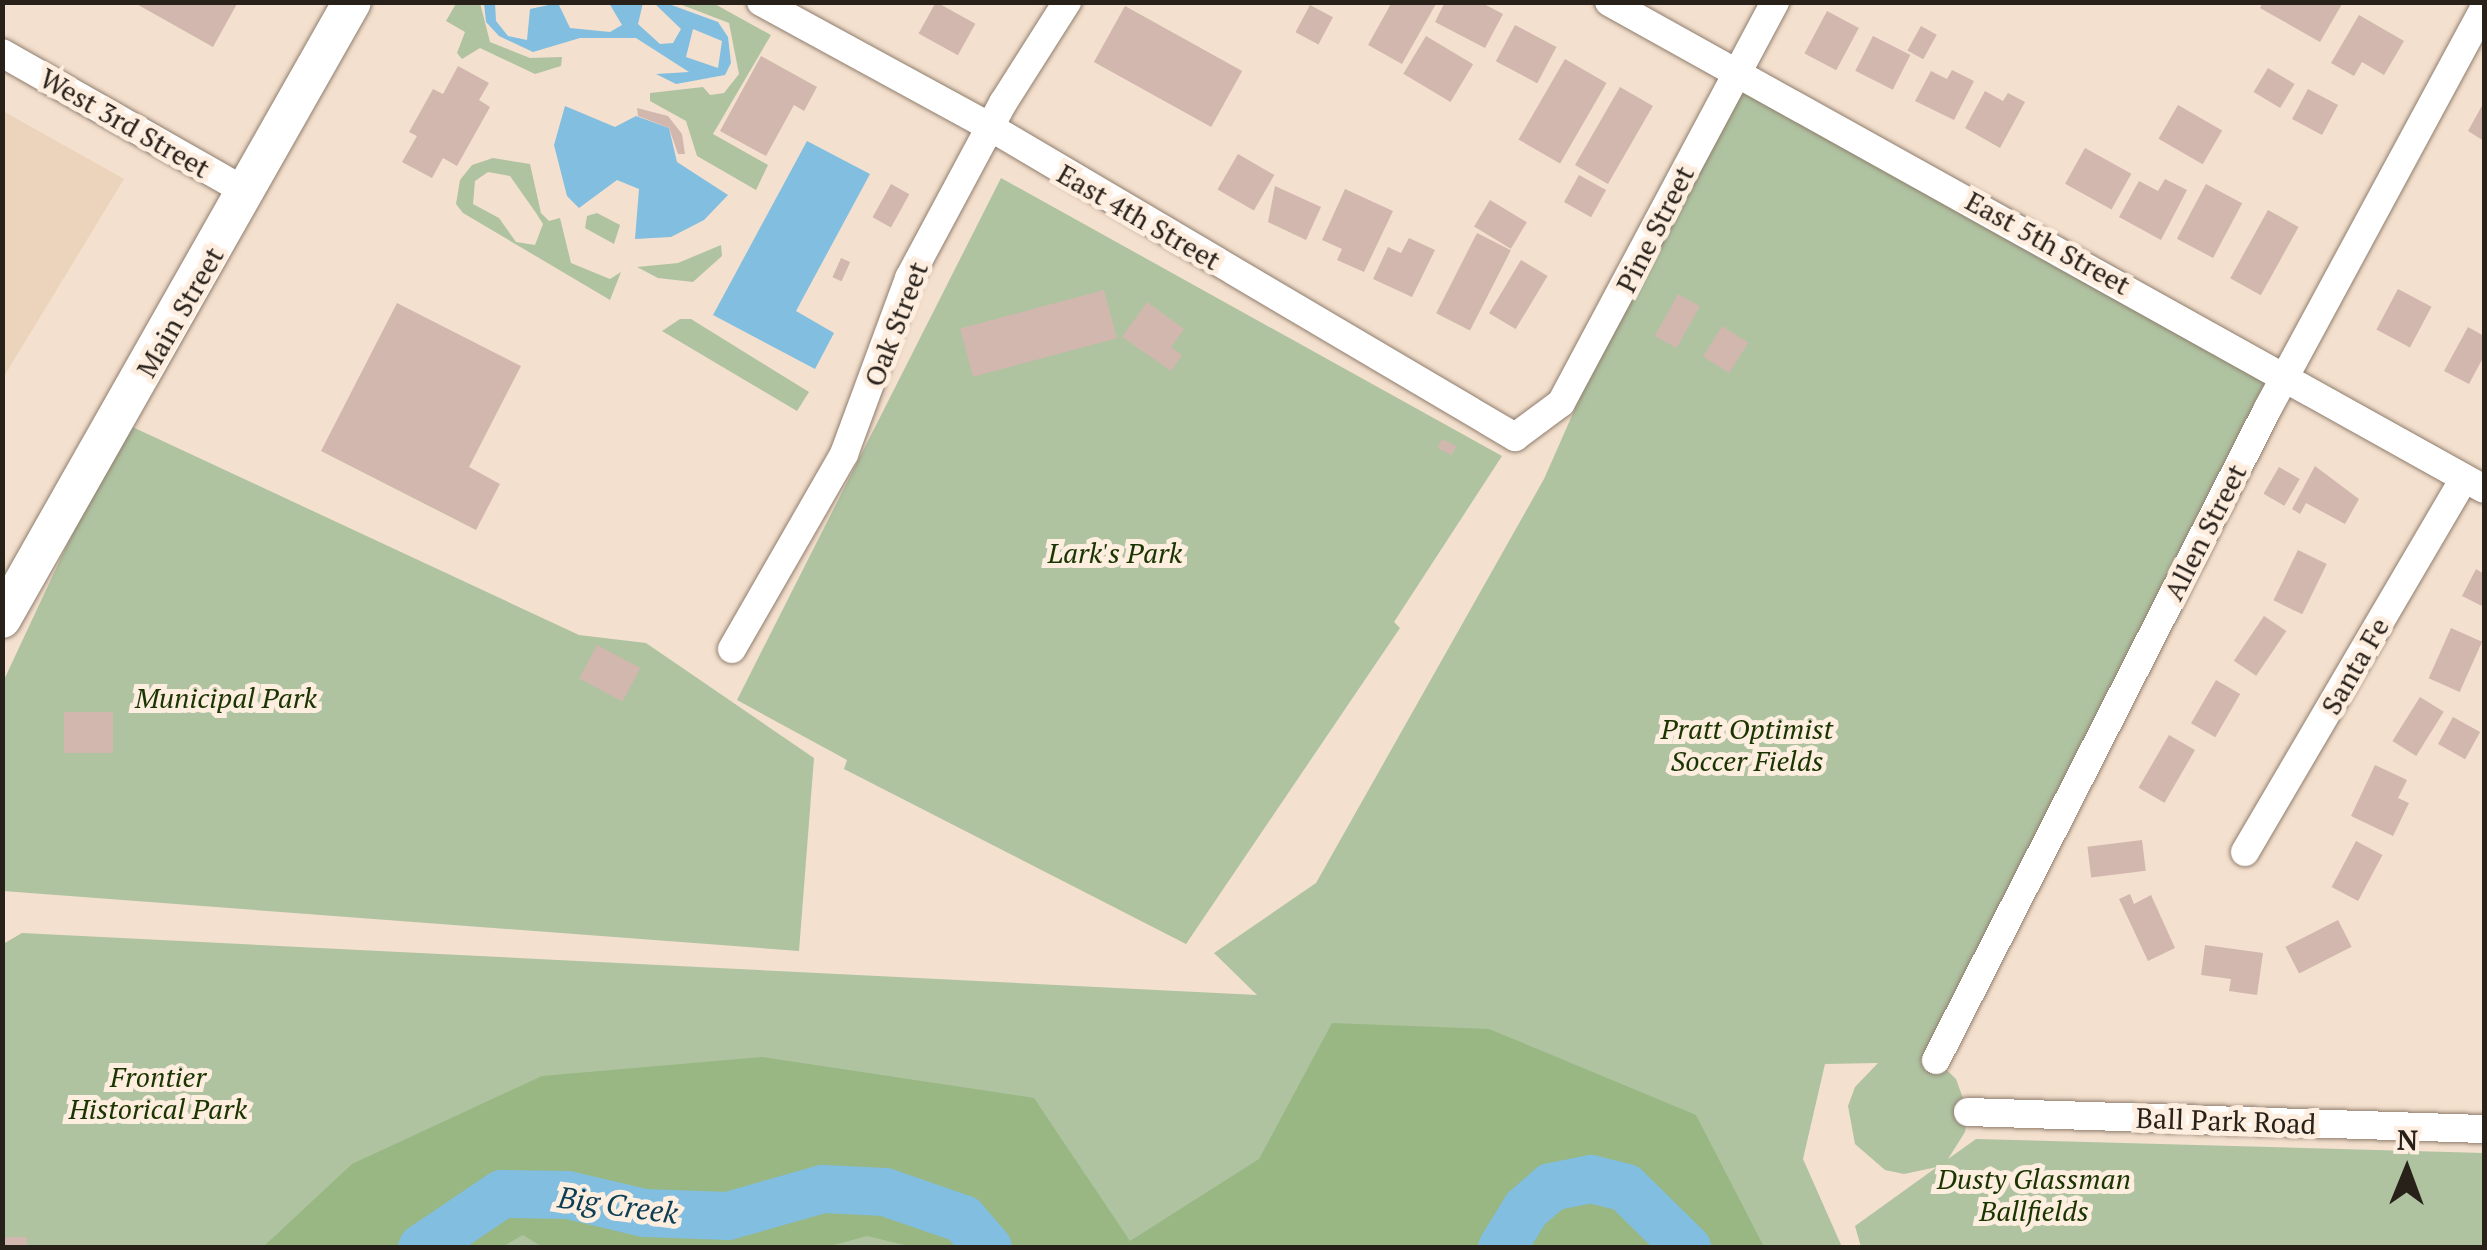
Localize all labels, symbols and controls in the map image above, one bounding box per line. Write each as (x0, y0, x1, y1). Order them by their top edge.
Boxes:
street label: West 3rd Street (34, 61, 216, 185)
street label: East 4th Street (1051, 157, 1227, 277)
street label: Pine Street (1609, 160, 1701, 298)
street label: East 5th Street (1960, 184, 2136, 302)
street label: Main Street (129, 241, 231, 383)
street label: Oak Street (857, 257, 935, 391)
street label: Allen Street (2156, 458, 2254, 606)
park label: Lark's Park (1048, 536, 1182, 570)
street label: Santa Fe (2314, 612, 2396, 720)
park label: Municipal Park (135, 681, 317, 715)
park label: Pratt Optimist Soccer Fields (1661, 712, 1833, 778)
park label: Frontier Historical Park (69, 1060, 247, 1126)
street label: Ball Park Road (2135, 1101, 2317, 1141)
north arrow (2357, 1120, 2457, 1220)
text: N (2397, 1121, 2418, 1158)
park label: Dusty Glassman Ballfields (1937, 1162, 2131, 1228)
water label: Big Creek (556, 1179, 680, 1231)

